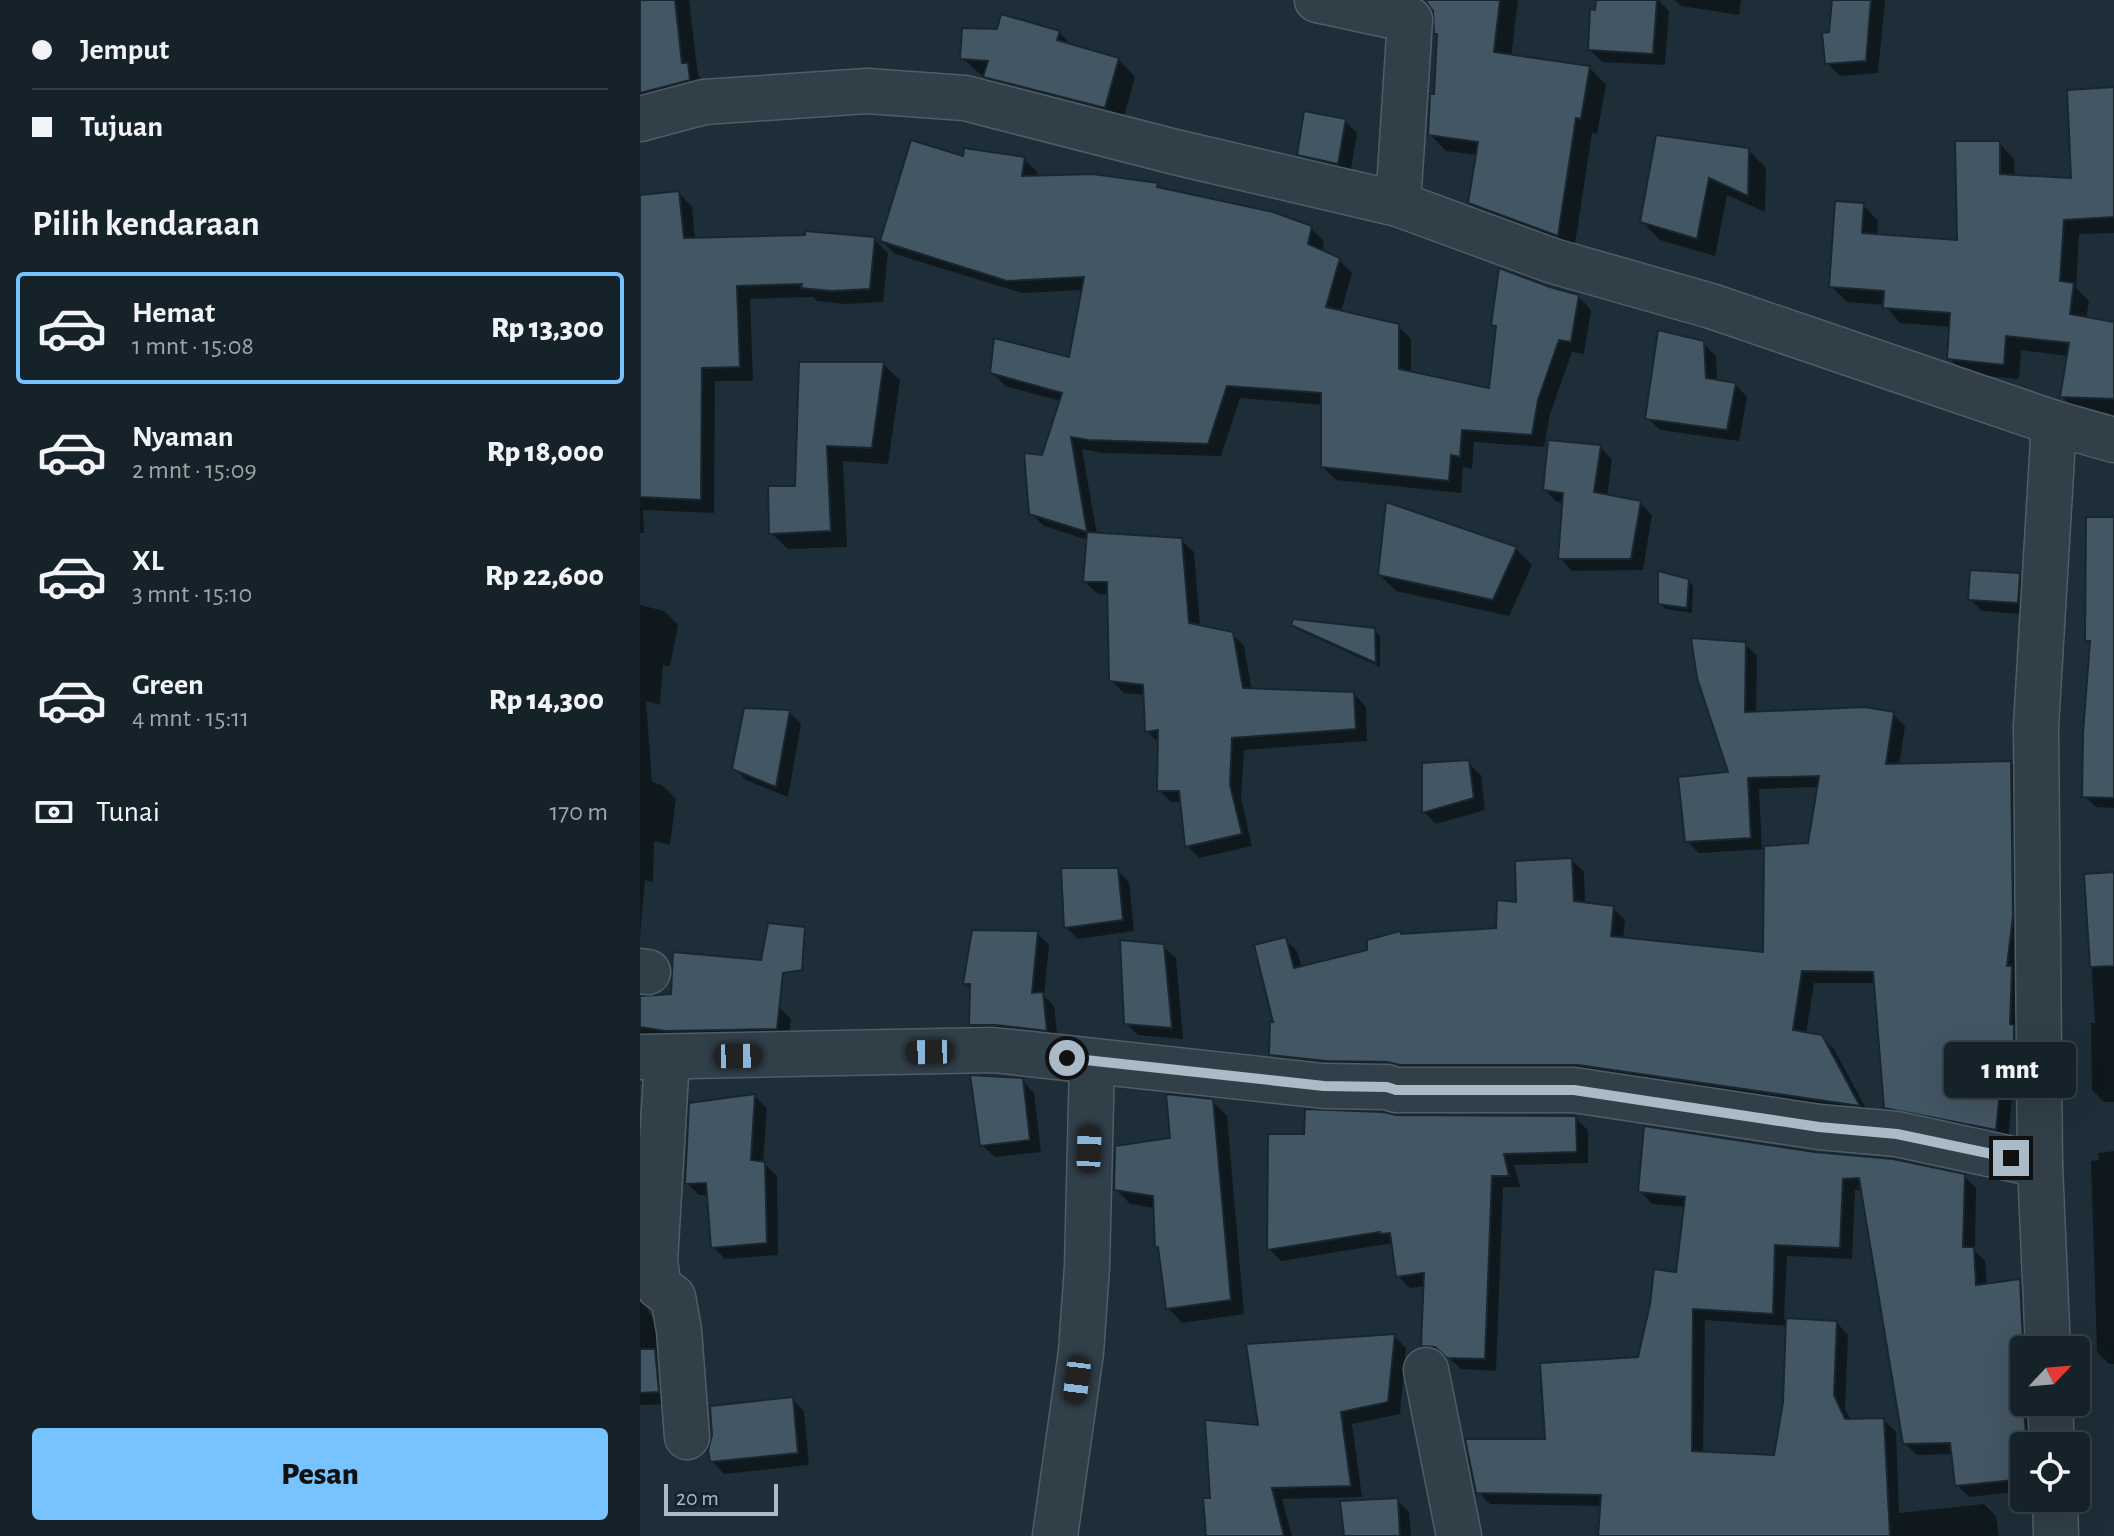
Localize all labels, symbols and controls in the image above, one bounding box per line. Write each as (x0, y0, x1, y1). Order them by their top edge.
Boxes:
text: Jemput (80, 35, 169, 65)
text: Tujuan (80, 112, 163, 142)
text: Pilih kendaraan (32, 206, 260, 242)
icon: car (36, 292, 108, 364)
text: Hemat (132, 298, 215, 328)
text: Rp 13,300 (491, 313, 604, 343)
text: 1 mnt · 15:08 (132, 333, 254, 359)
icon: car (36, 416, 108, 488)
text: Nyaman (132, 422, 234, 452)
text: Rp 18,000 (487, 437, 604, 467)
text: 2 mnt · 15:09 (132, 457, 257, 483)
icon: car (36, 540, 108, 612)
text: XL (132, 546, 164, 576)
text: Rp 22,600 (485, 561, 604, 591)
text: 3 mnt · 15:10 (132, 581, 252, 607)
icon: car (36, 664, 108, 736)
text: Green (132, 670, 204, 700)
text: Rp 14,300 (489, 685, 604, 715)
text: 4 mnt · 15:11 (132, 705, 249, 731)
icon: cash (32, 790, 76, 834)
text: Tunai (96, 797, 160, 827)
text: 170 m (549, 799, 608, 825)
car (906, 1040, 954, 1064)
route start (1049, 1040, 1085, 1076)
callout: 1 mnt (1945, 1042, 2077, 1098)
car (714, 1044, 762, 1068)
text: 1 mnt (1981, 1057, 2039, 1083)
car (1076, 1125, 1102, 1173)
route end (1993, 1140, 2029, 1176)
north arrow (2010, 1336, 2090, 1416)
map controls (2010, 1336, 2090, 1512)
car (1062, 1355, 1092, 1405)
button: Pesan (32, 1428, 608, 1520)
button: locate (2010, 1432, 2090, 1512)
scale bar (664, 1480, 778, 1516)
text: 20 m (676, 1487, 719, 1509)

